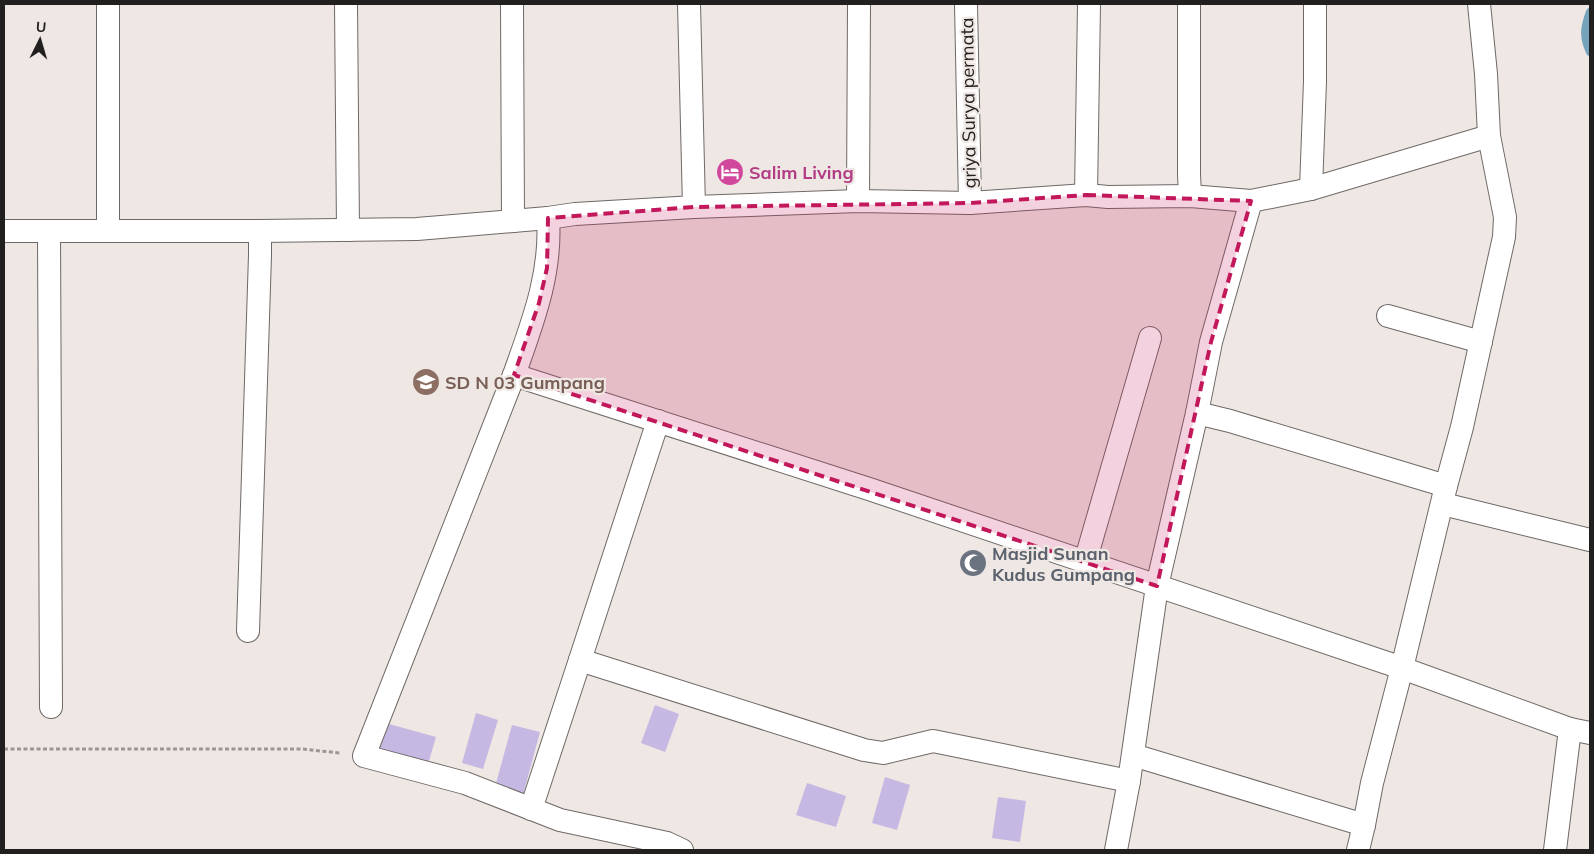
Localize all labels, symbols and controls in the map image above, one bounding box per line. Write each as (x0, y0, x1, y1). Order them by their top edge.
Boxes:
north arrow (15, 15, 65, 65)
street label: griya Surya permata (955, 17, 981, 189)
text: U (35, 18, 47, 36)
hotel icon: Salim Living (715, 157, 745, 187)
place label: Salim Living (749, 161, 854, 184)
school or university icon: SD N 03 Gumpang (411, 367, 441, 397)
place label: SD N 03 Gumpang (445, 371, 605, 394)
place label: Masjid Sunan Kudus Gumpang (992, 542, 1135, 586)
mosque icon: Masjid Sunan Kudus Gumpang (958, 548, 988, 578)

